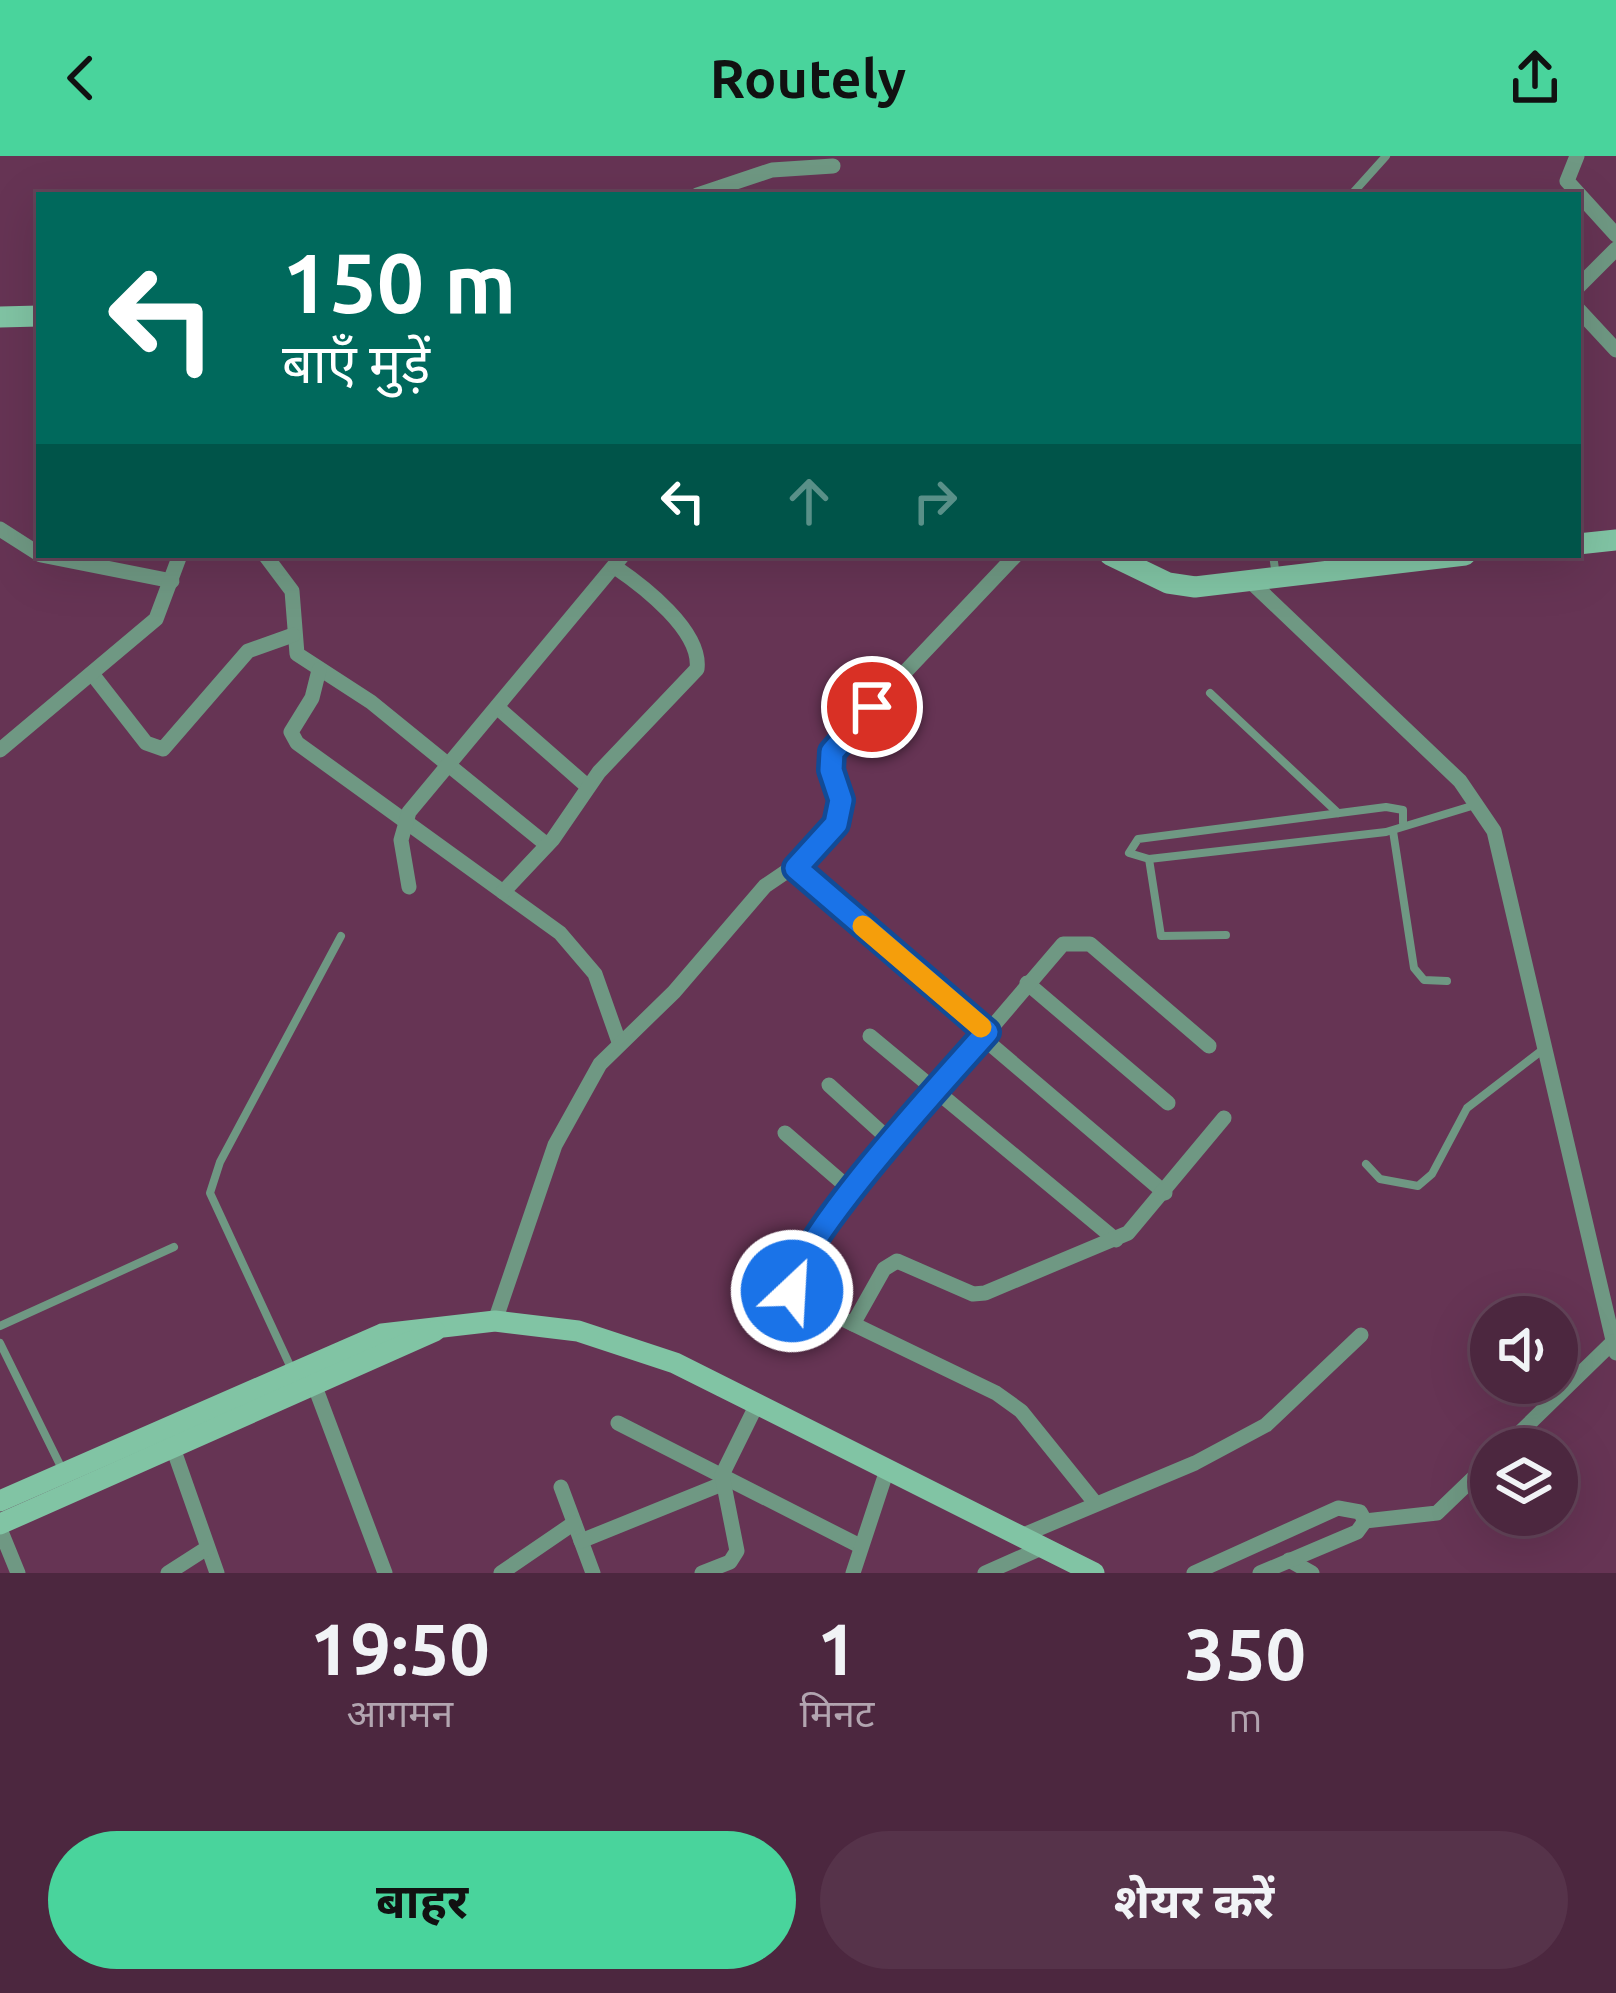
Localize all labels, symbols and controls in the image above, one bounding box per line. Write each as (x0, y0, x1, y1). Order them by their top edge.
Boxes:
icon: back (48, 45, 114, 111)
icon: share (1502, 45, 1568, 111)
text: Routely (710, 48, 906, 108)
text: 150 m (282, 235, 516, 329)
icon: left (84, 240, 240, 396)
text: बाएँ मुड़ें (282, 333, 430, 393)
icon: left (650, 468, 716, 534)
icon: ahead (776, 468, 842, 534)
icon: right (902, 468, 968, 534)
pin (821, 656, 923, 758)
icon: arrive (839, 674, 905, 740)
position arrow (729, 1228, 855, 1354)
map controls (1470, 1296, 1578, 1536)
button: sound (1470, 1296, 1578, 1404)
button: layers (1470, 1428, 1578, 1536)
text: 19:50 (310, 1608, 490, 1689)
text: 1 (817, 1608, 857, 1689)
text: 350 (1184, 1613, 1306, 1694)
text: आगमन (346, 1691, 453, 1734)
text: मिनट (800, 1691, 875, 1734)
text: m (1228, 1696, 1262, 1739)
button: बाहर (48, 1831, 796, 1969)
button: शेयर करें (820, 1831, 1568, 1969)

